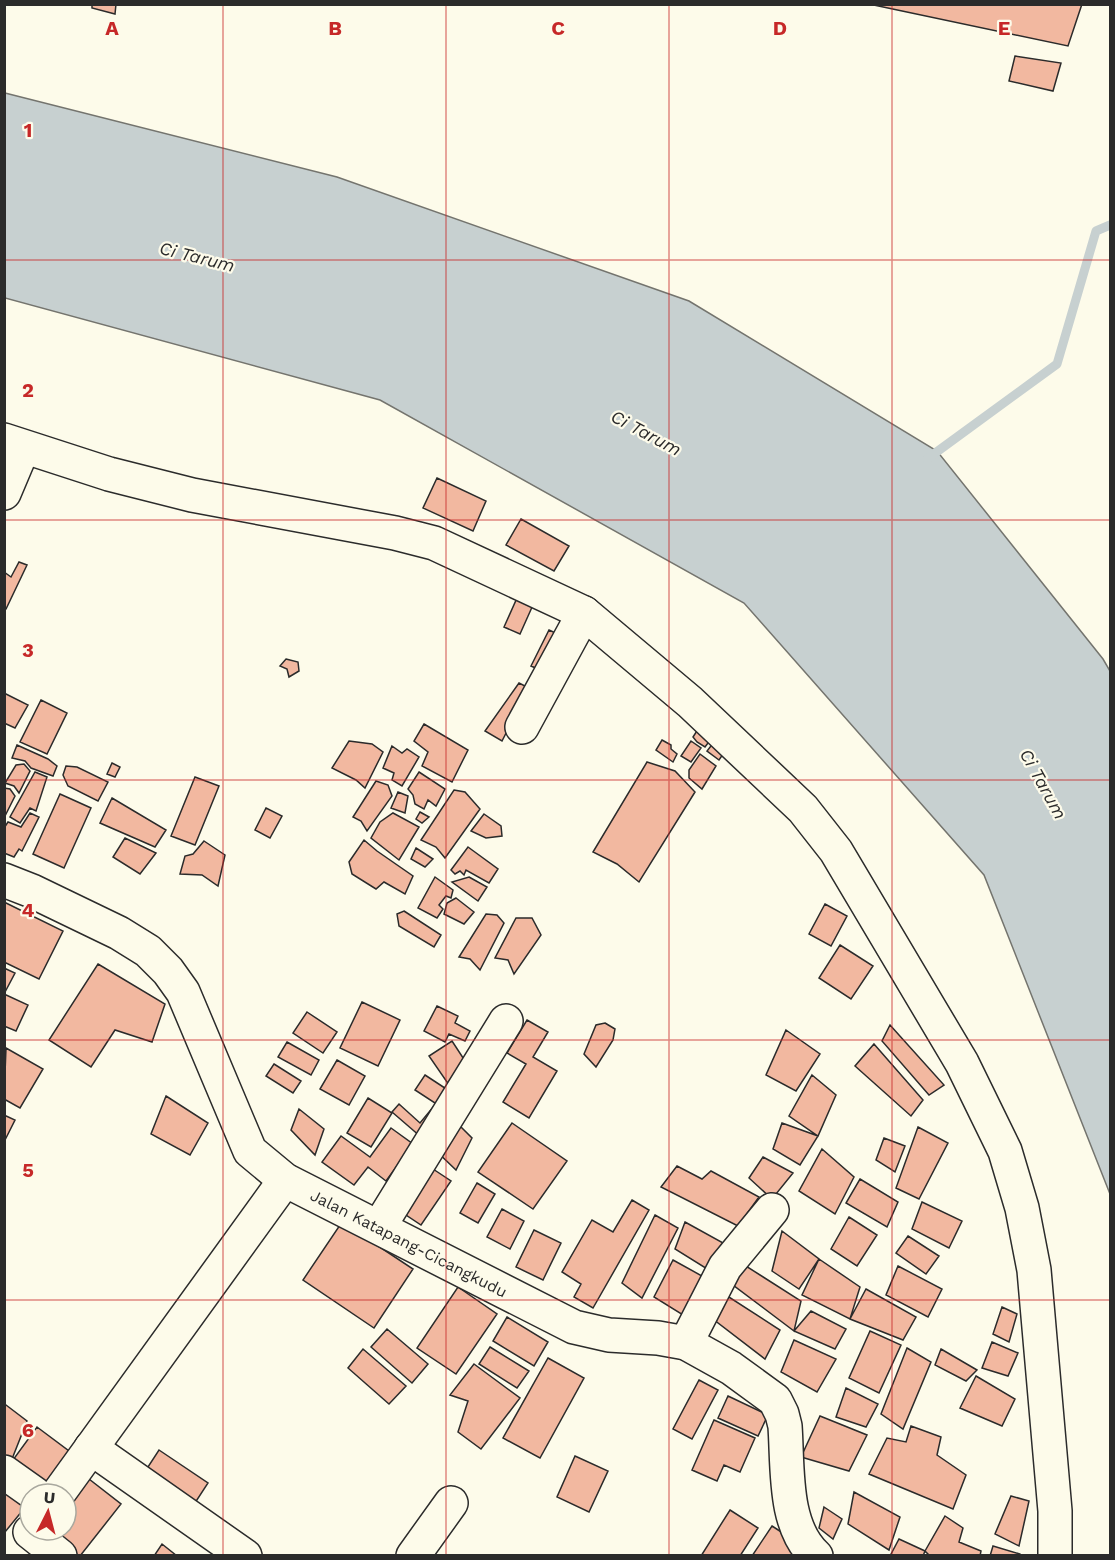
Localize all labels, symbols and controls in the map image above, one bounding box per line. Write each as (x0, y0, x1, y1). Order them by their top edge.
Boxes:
text: A (105, 16, 119, 40)
text: B (328, 16, 342, 40)
text: C (551, 16, 565, 40)
text: D (773, 16, 787, 40)
text: E (998, 16, 1010, 40)
text: 1 (24, 118, 32, 142)
water label: Ci Tarum (157, 237, 237, 276)
text: 2 (22, 378, 34, 402)
water label: Ci Tarum (607, 405, 685, 460)
text: 3 (22, 638, 34, 662)
water label: Ci Tarum (1016, 745, 1071, 823)
text: 4 (22, 898, 35, 922)
text: 5 (22, 1158, 34, 1182)
street label: Jalan Katapang-Cicangkudu (307, 1186, 510, 1301)
text: 6 (22, 1418, 34, 1442)
north arrow (18, 1482, 78, 1542)
text: U (43, 1488, 56, 1508)

